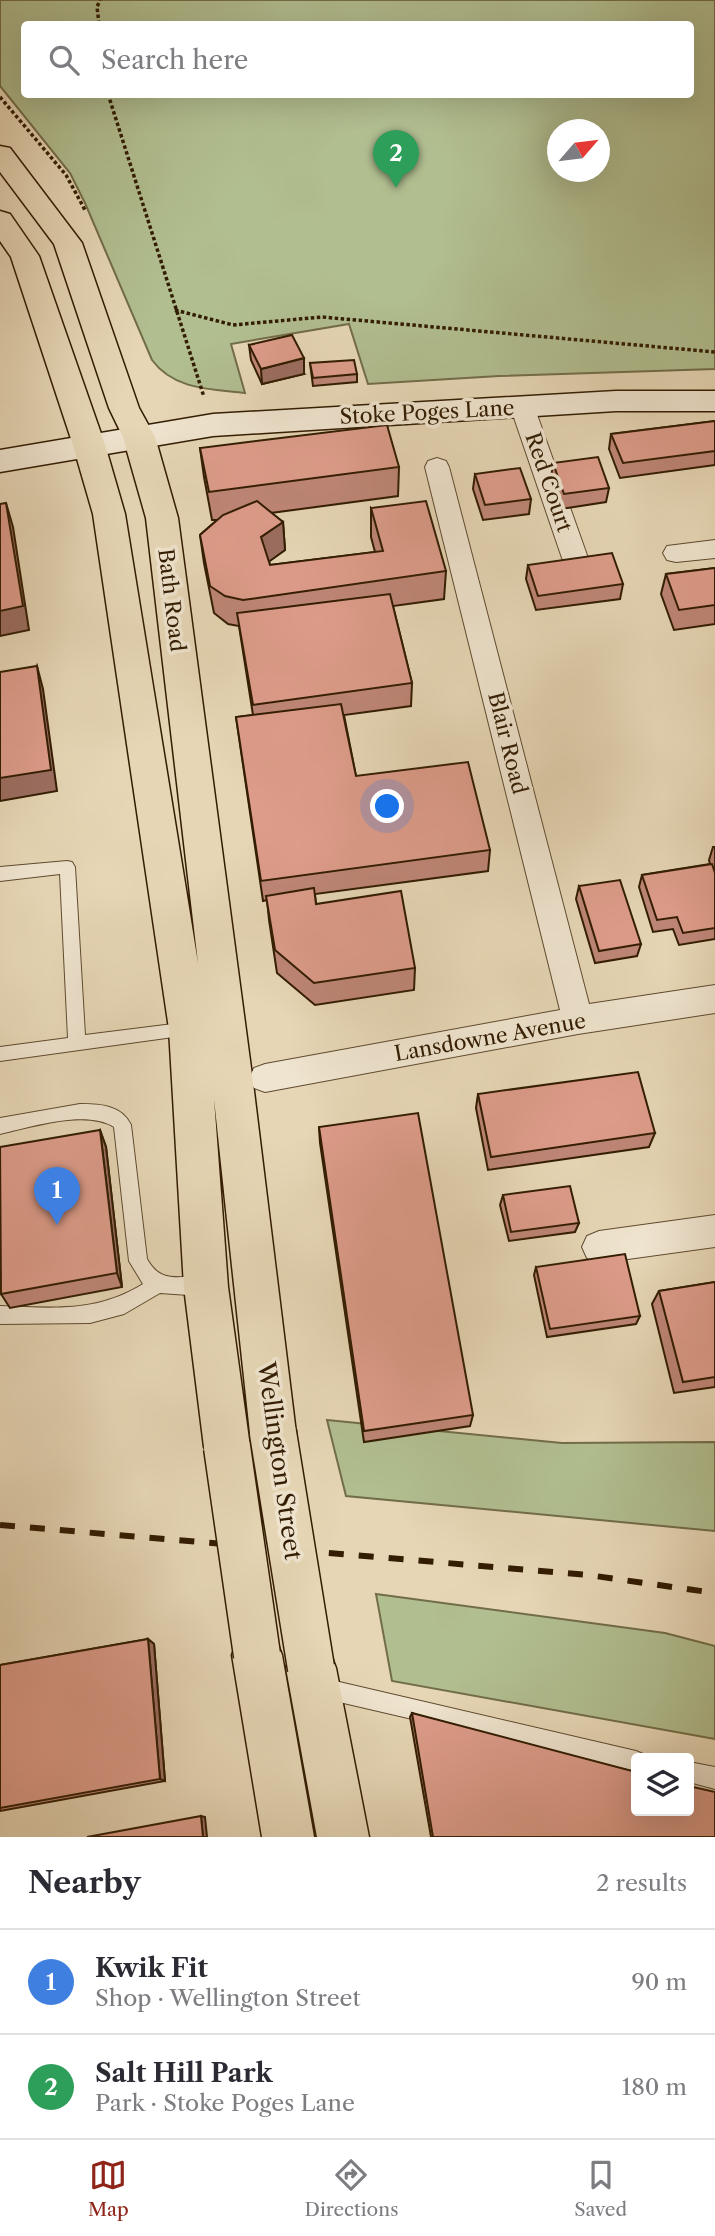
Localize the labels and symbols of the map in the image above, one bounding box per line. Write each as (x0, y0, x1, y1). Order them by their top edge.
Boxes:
north arrow (547, 119, 610, 182)
pin: 2 (373, 130, 419, 188)
street label: Stoke Poges Lane (339, 395, 515, 429)
street label: Red Court (520, 429, 578, 536)
street label: Bath Road (153, 547, 191, 653)
street label: Blair Road (483, 689, 533, 797)
your location (370, 789, 404, 823)
street label: Lansdowne Avenue (392, 1008, 588, 1066)
pin: 1 (34, 1167, 80, 1225)
street label: Wellington Street (252, 1359, 308, 1562)

